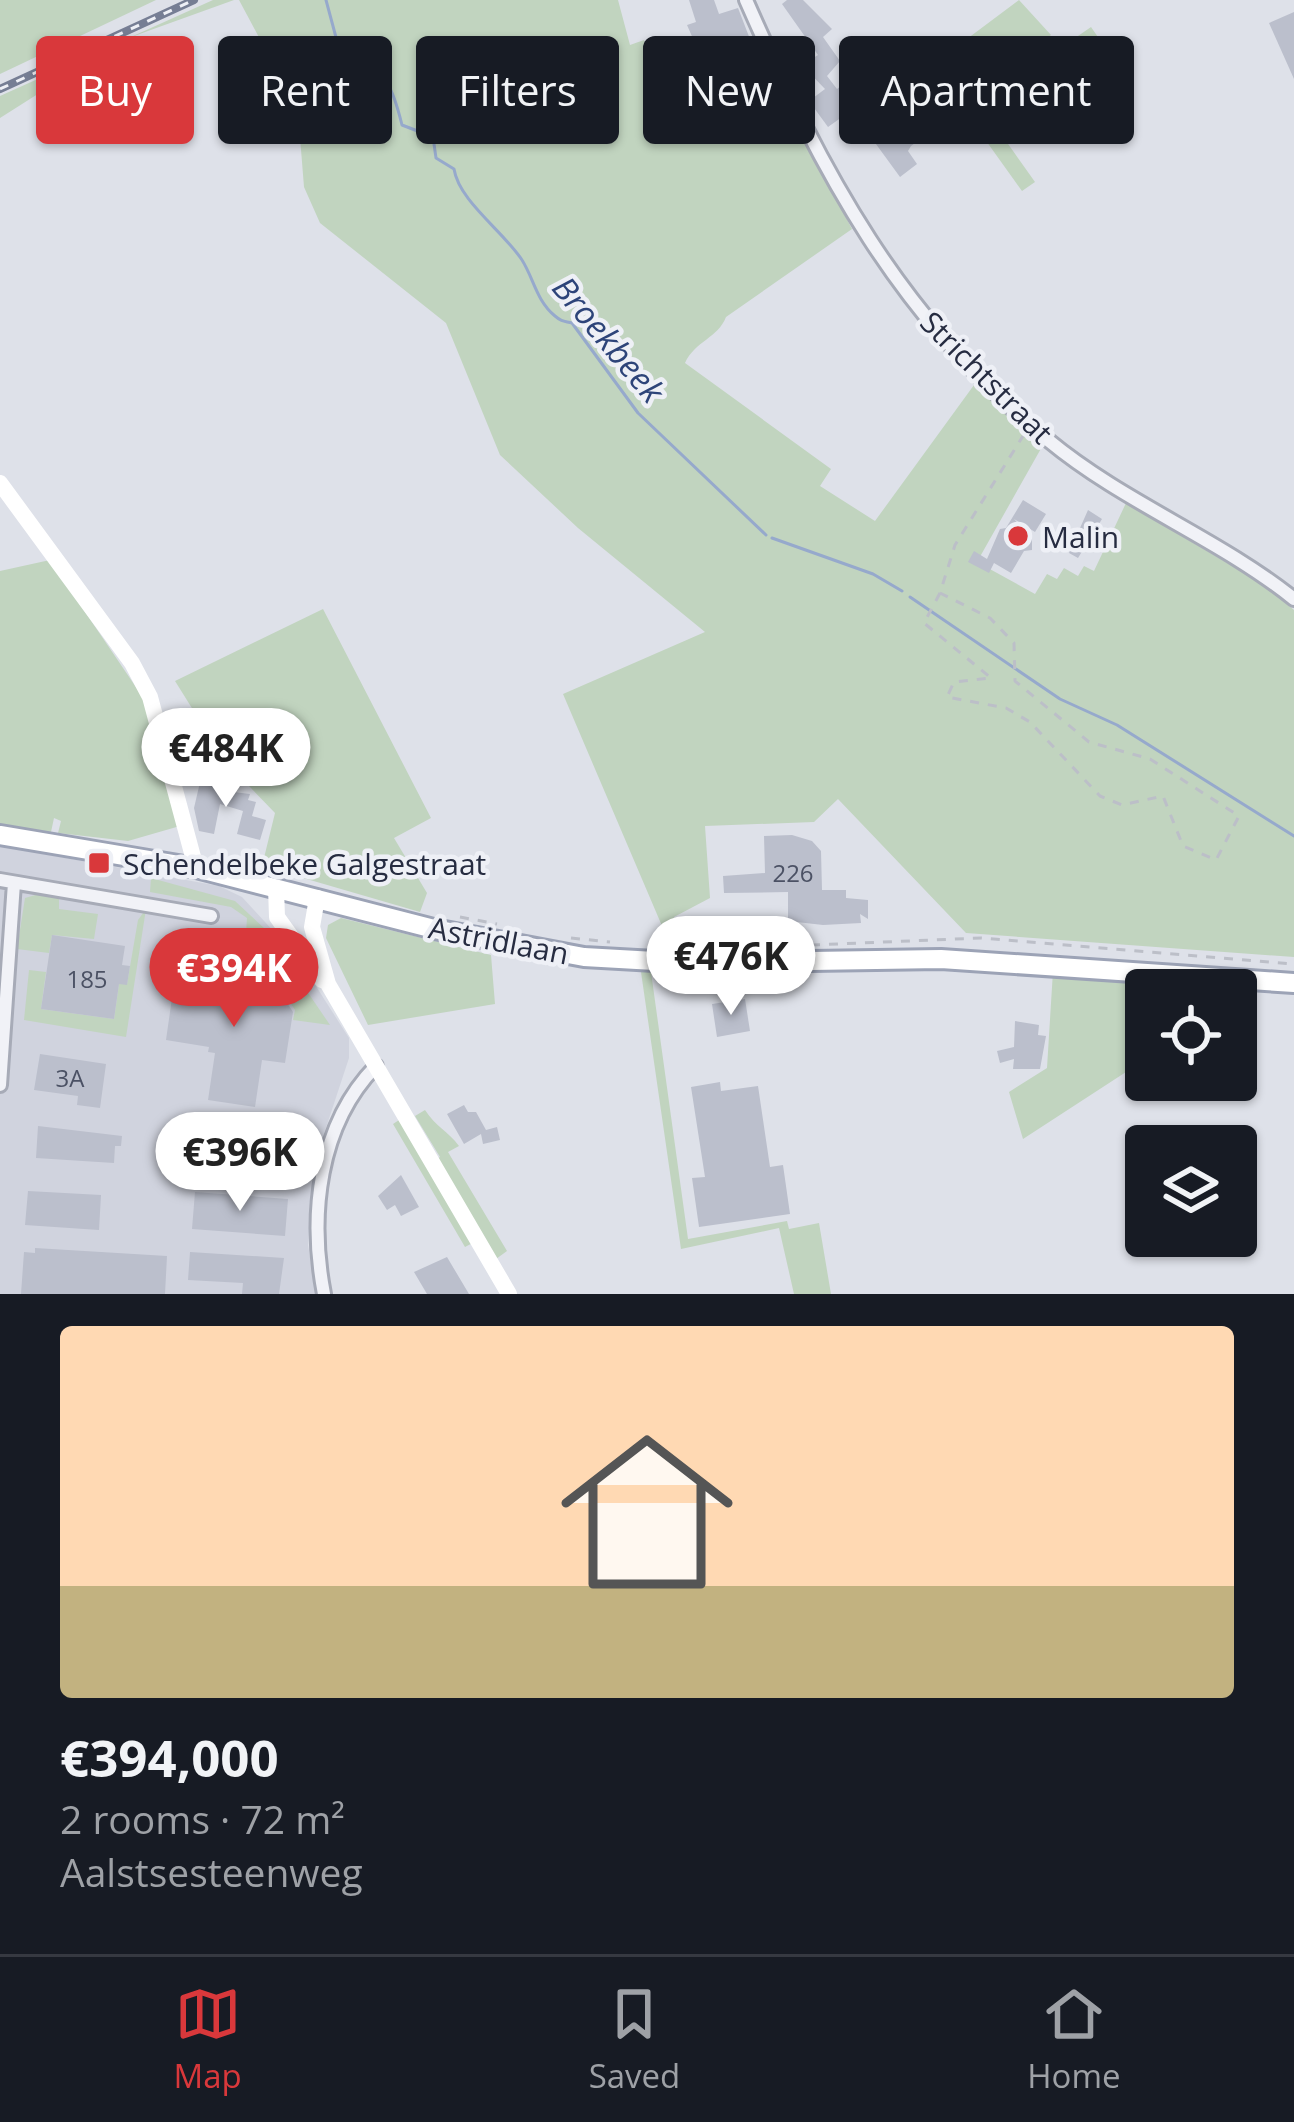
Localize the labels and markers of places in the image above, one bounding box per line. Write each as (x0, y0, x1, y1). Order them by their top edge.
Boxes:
place label: Malin (1042, 516, 1119, 557)
marker: Malin (1005, 523, 1031, 549)
pin: €484K (142, 708, 310, 810)
place label: Schendelbeke Galgestraat (123, 843, 486, 884)
marker: Schendelbeke Galgestraat (86, 850, 112, 876)
pin: €476K (647, 916, 815, 1018)
pin: €394K (150, 928, 318, 1030)
pin: €396K (156, 1112, 324, 1214)

